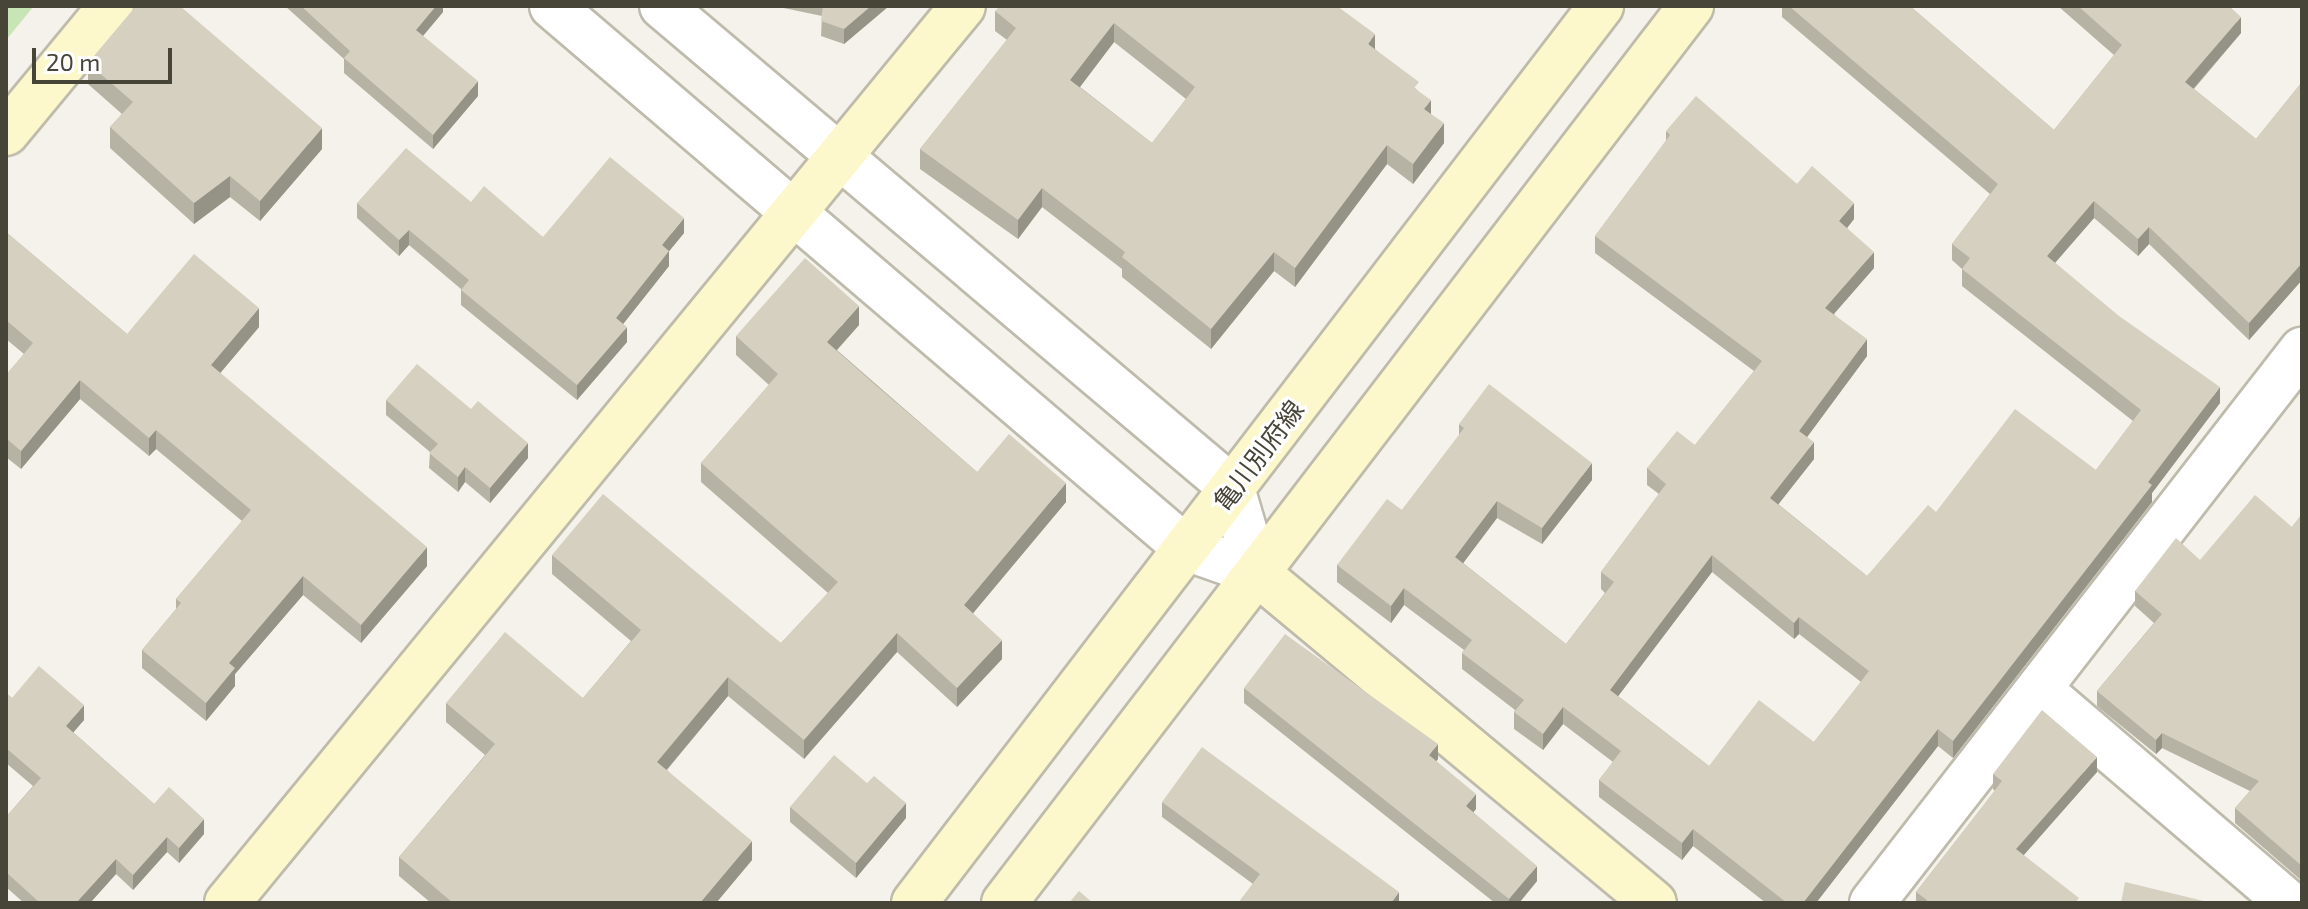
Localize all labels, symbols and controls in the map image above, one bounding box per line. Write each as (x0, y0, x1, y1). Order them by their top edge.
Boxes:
scale bar (36, 32, 176, 82)
text: 20 m (46, 47, 100, 76)
street label: 亀川別府線 (1206, 394, 1310, 516)

